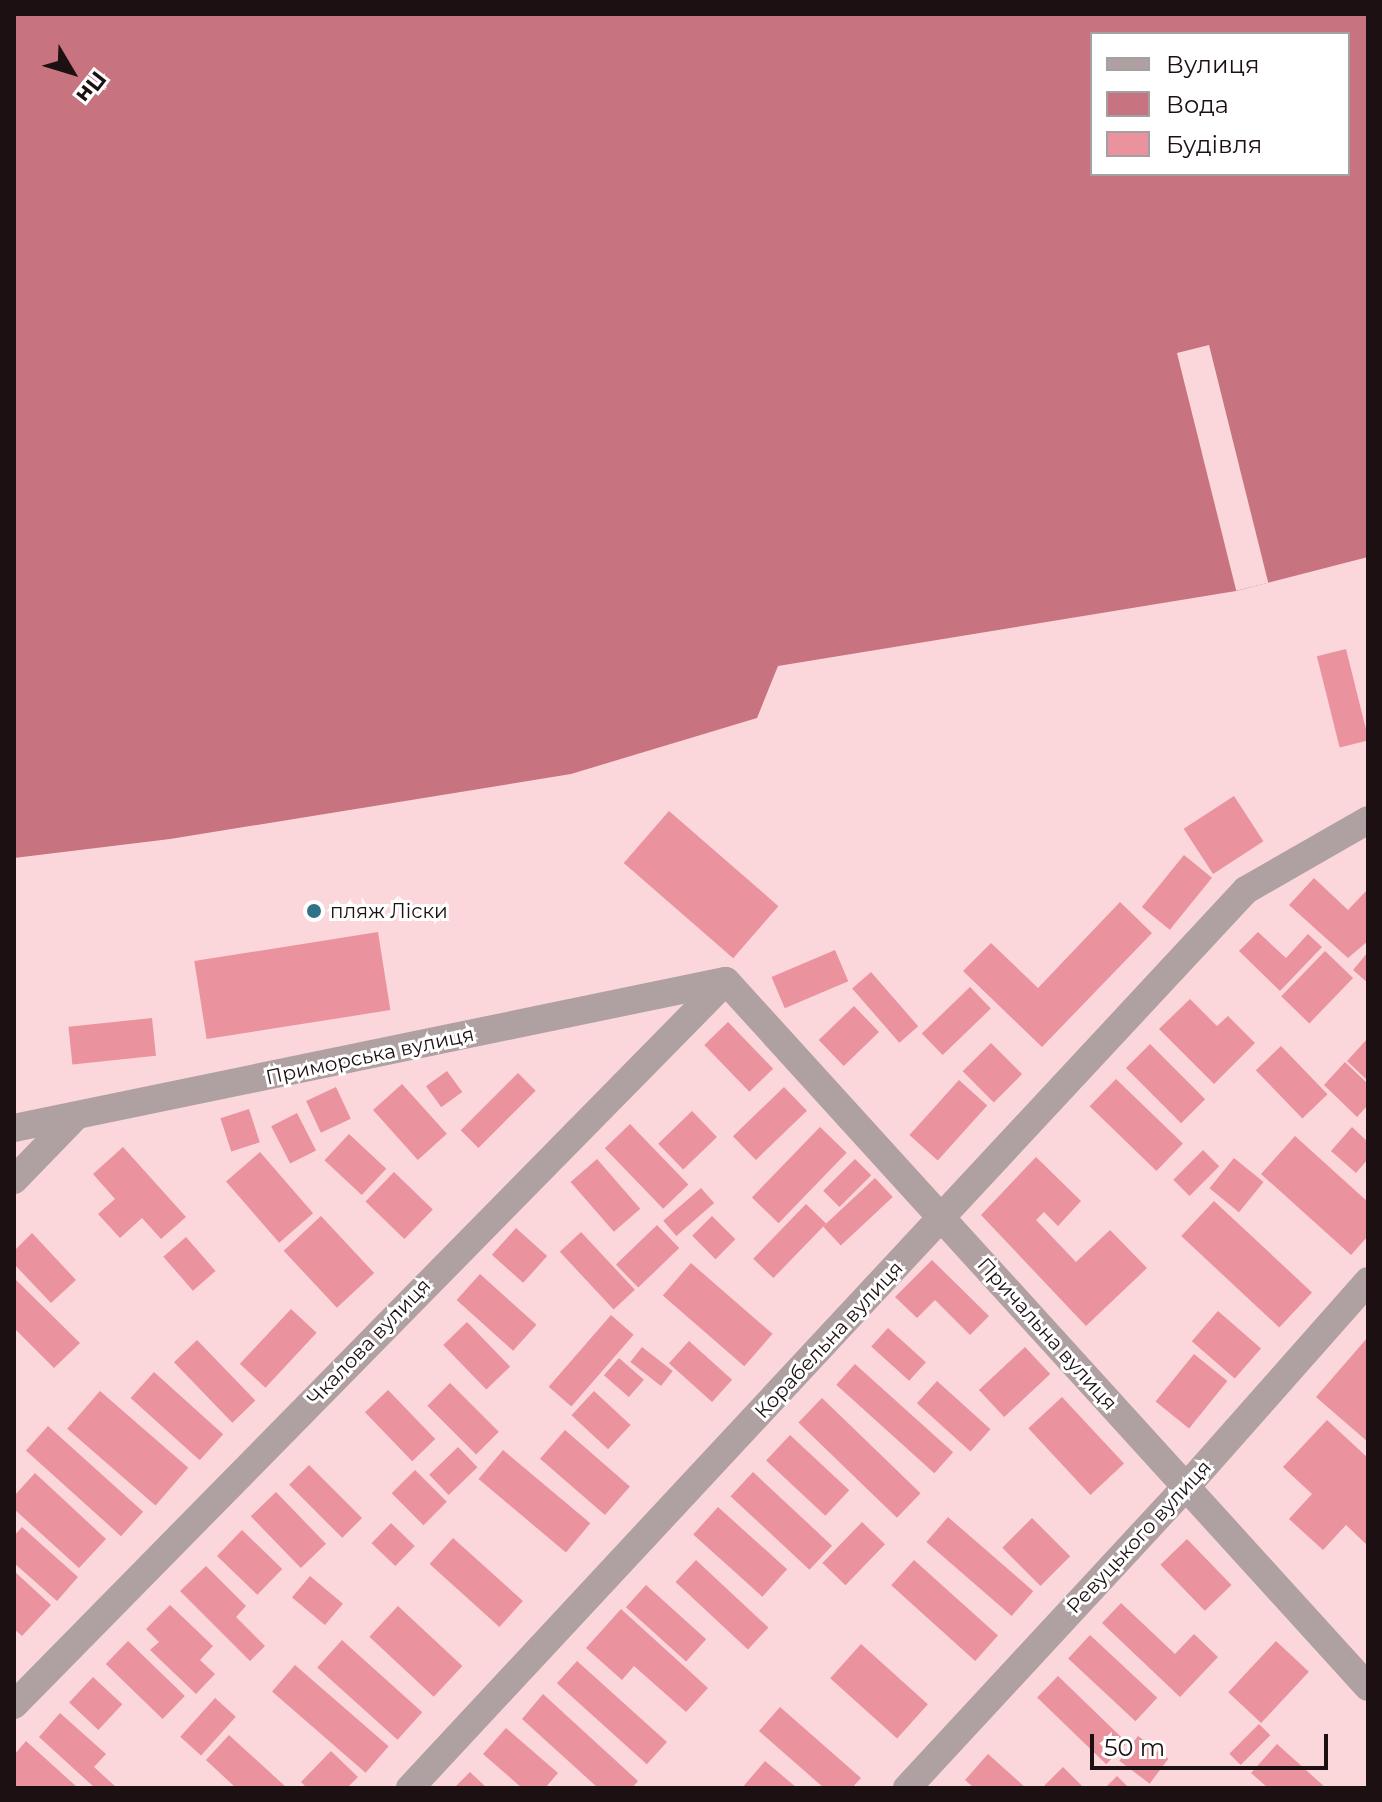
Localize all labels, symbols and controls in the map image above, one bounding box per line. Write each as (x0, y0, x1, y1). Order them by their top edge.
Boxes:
north arrow (32, 32, 112, 112)
legend (1090, 32, 1350, 176)
text: Вулиця (1166, 50, 1259, 79)
text: Пн (70, 66, 112, 108)
text: Вода (1166, 90, 1229, 119)
text: Будівля (1166, 130, 1262, 159)
place label: пляж Ліски (330, 899, 448, 923)
marker: пляж Ліски (305, 902, 323, 920)
street label: Приморська вулиця (264, 1022, 476, 1090)
street label: Причальна вулиця (972, 1253, 1122, 1415)
street label: Корабельна вулиця (750, 1256, 908, 1424)
street label: Чкалова вулиця (302, 1274, 436, 1410)
street label: Ревуцького вулиця (1062, 1455, 1216, 1619)
scale bar (1094, 1718, 1332, 1768)
text: 50 m (1104, 1733, 1165, 1762)

